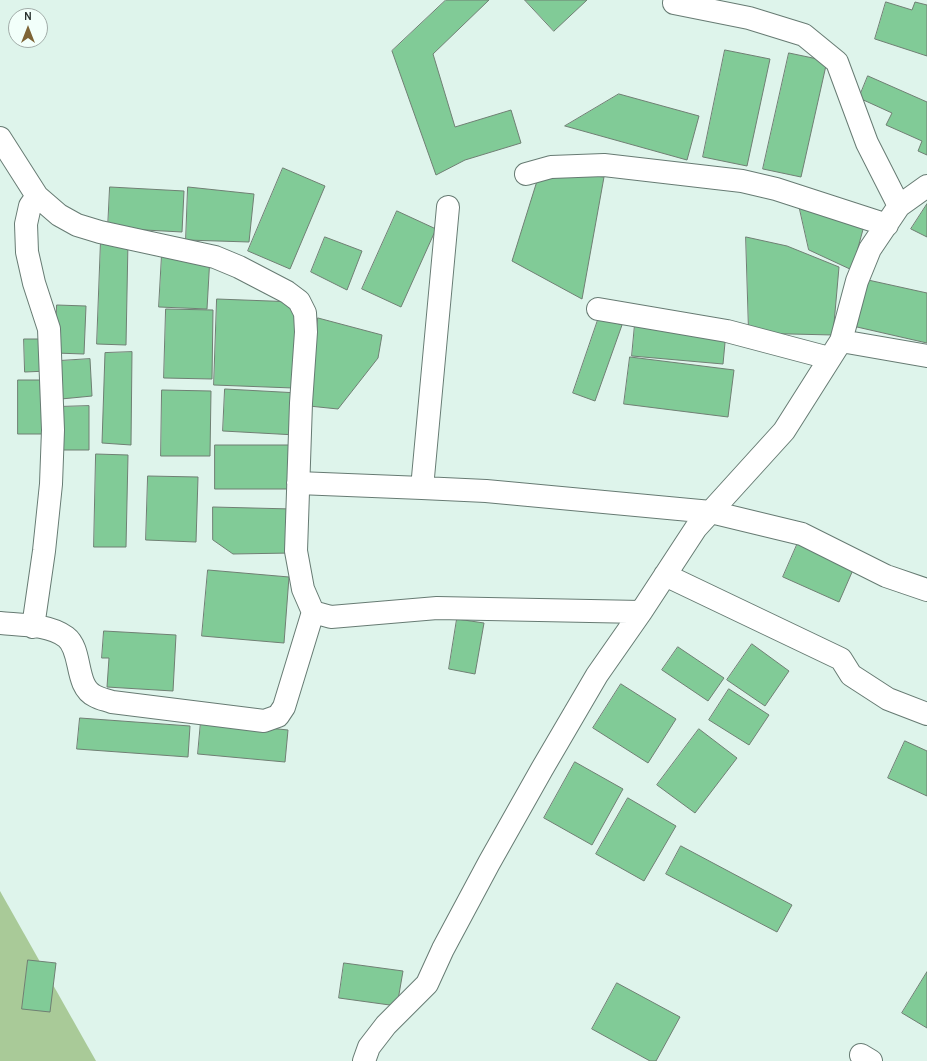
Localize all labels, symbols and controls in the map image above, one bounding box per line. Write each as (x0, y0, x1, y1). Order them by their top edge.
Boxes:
north arrow (8, 8, 48, 48)
text: N (24, 10, 32, 23)

